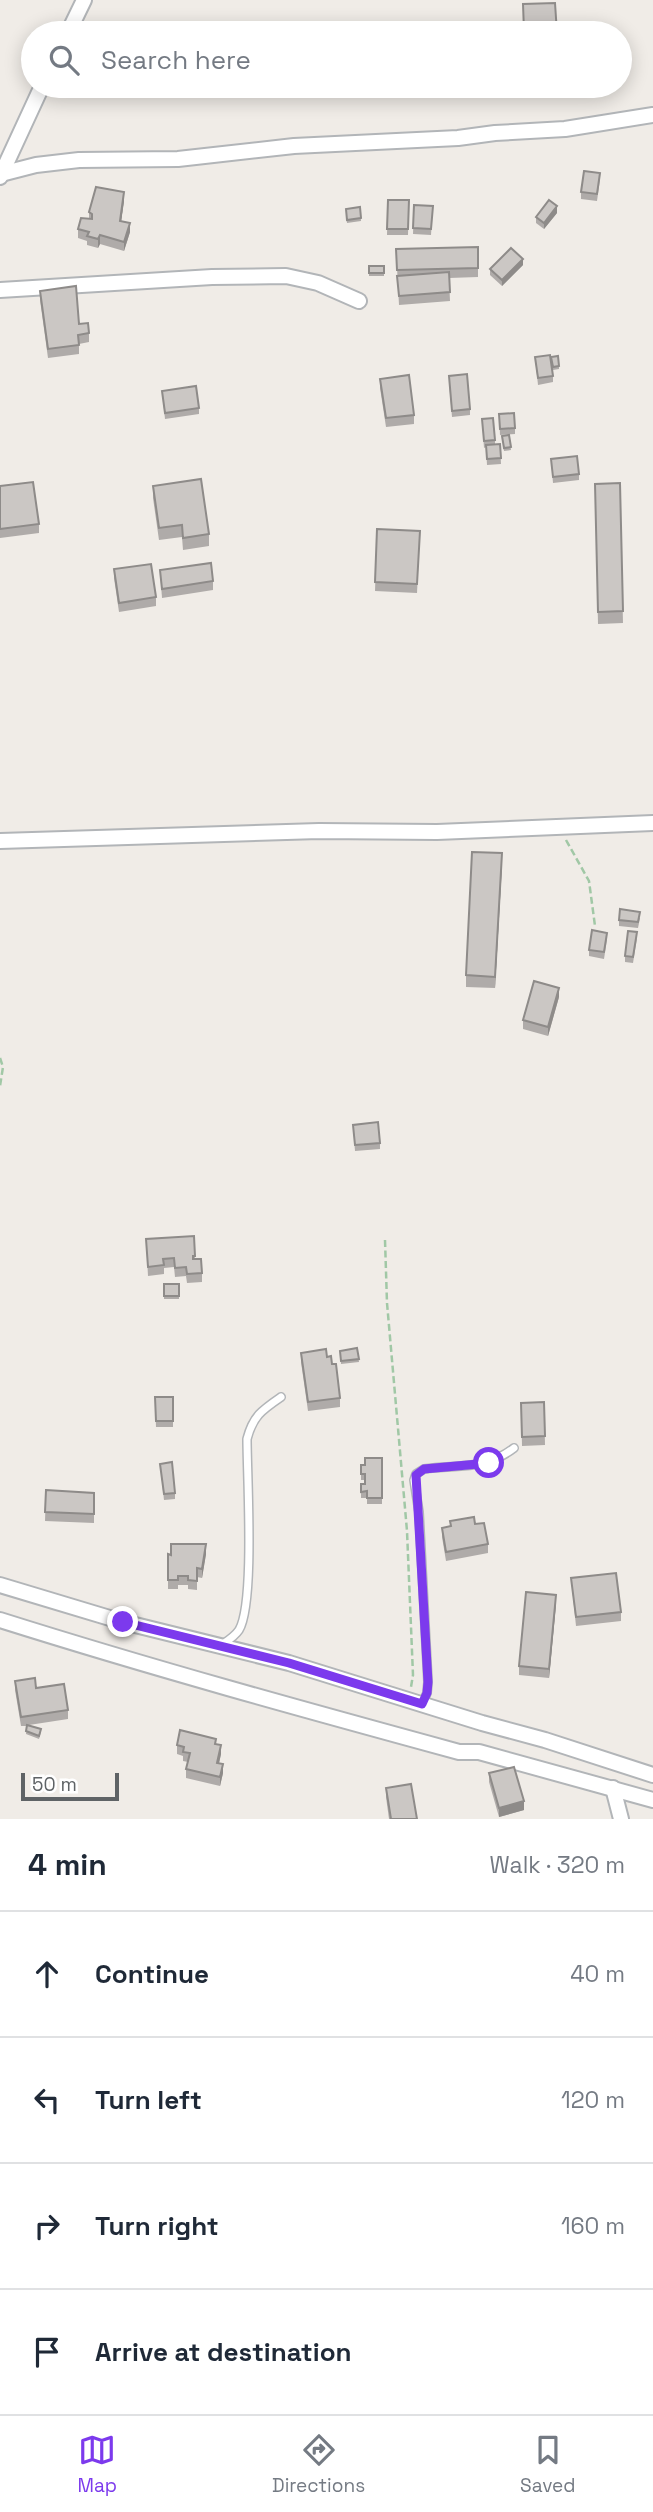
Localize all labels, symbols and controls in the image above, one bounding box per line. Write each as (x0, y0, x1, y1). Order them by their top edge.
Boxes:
search box (21, 21, 632, 98)
icon: search (45, 41, 83, 79)
text: Search here (101, 43, 251, 77)
route start (473, 1447, 504, 1478)
route end (107, 1606, 138, 1637)
scale bar (21, 1770, 119, 1802)
text: 50 m (32, 1772, 77, 1797)
text: 4 min (28, 1845, 107, 1884)
text: Walk · 320 m (490, 1850, 625, 1880)
icon: ahead (28, 1955, 66, 1993)
text: Continue (95, 1957, 209, 1991)
text: 40 m (570, 1959, 625, 1989)
icon: left (28, 2081, 66, 2119)
text: Turn left (95, 2083, 202, 2117)
text: 120 m (561, 2085, 625, 2115)
icon: right (28, 2207, 66, 2245)
text: Turn right (95, 2209, 219, 2243)
text: 160 m (561, 2211, 625, 2241)
icon: arrive (28, 2333, 66, 2371)
text: Arrive at destination (95, 2335, 352, 2369)
tab: Map (77, 2431, 117, 2498)
tab: Directions (272, 2431, 365, 2498)
tab: Saved (520, 2431, 576, 2498)

